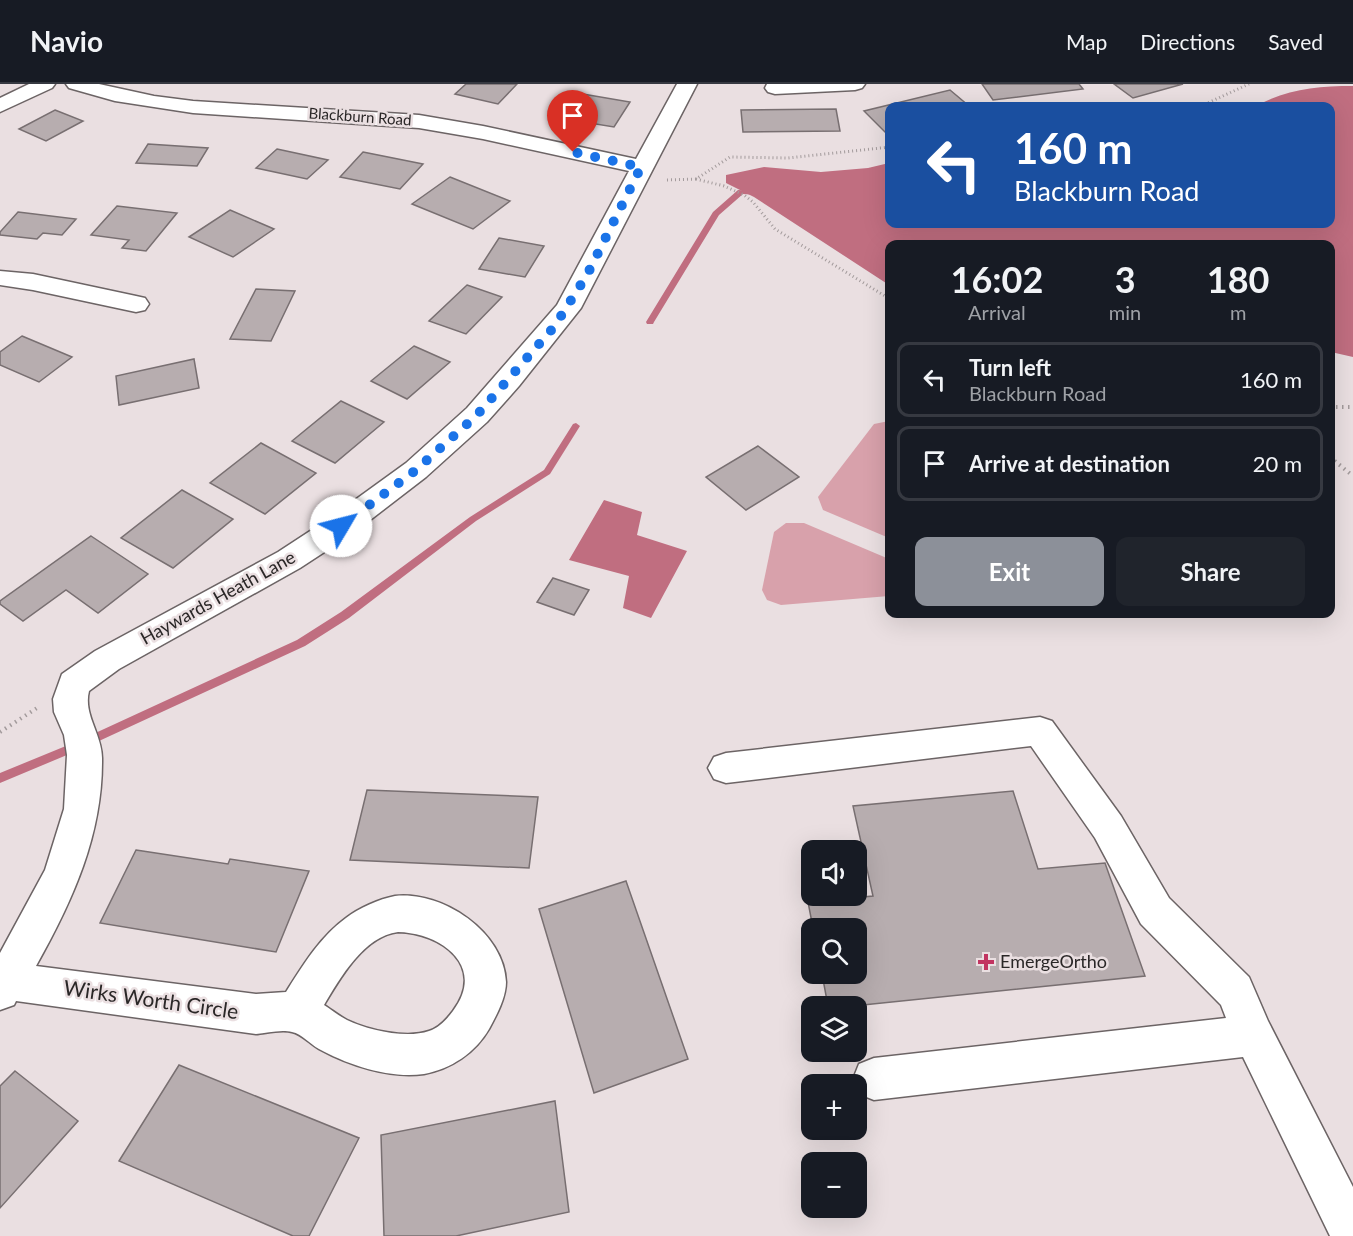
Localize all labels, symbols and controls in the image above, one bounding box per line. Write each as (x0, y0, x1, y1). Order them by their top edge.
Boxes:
text: Navio (30, 24, 103, 58)
text: Map (1066, 29, 1107, 54)
text: Directions (1140, 29, 1235, 54)
text: Saved (1268, 29, 1323, 54)
pin (547, 90, 598, 152)
icon: arrive (556, 99, 589, 132)
street label: Blackburn Road (308, 103, 412, 129)
text: 160 m (1014, 123, 1132, 173)
icon: left (915, 126, 993, 204)
text: Blackburn Road (1014, 174, 1199, 207)
text: 16:02 (951, 257, 1043, 301)
text: 3 (1115, 257, 1136, 301)
text: 180 (1207, 257, 1269, 301)
text: Arrival (968, 300, 1026, 324)
text: min (1109, 300, 1141, 324)
text: m (1230, 300, 1246, 324)
text: Turn left (969, 354, 1051, 381)
icon: left (918, 363, 951, 396)
text: 160 m (1240, 366, 1302, 393)
text: Blackburn Road (969, 381, 1106, 405)
icon: arrive (918, 447, 951, 480)
text: Arrive at destination (969, 450, 1170, 477)
text: 20 m (1253, 450, 1302, 477)
position arrow (309, 494, 373, 558)
button: Exit (915, 537, 1104, 606)
button: Share (1116, 537, 1305, 606)
street label: Haywards Heath Lane (136, 545, 299, 649)
map controls (801, 840, 867, 1218)
button: sound (801, 840, 867, 906)
button: search (801, 918, 867, 984)
place label: EmergeOrtho (1000, 950, 1107, 972)
marker: EmergeOrtho (977, 953, 995, 971)
street label: Wirks Worth Circle (62, 974, 240, 1023)
button: layers (801, 996, 867, 1062)
button: + (801, 1074, 867, 1140)
button: − (801, 1152, 867, 1218)

